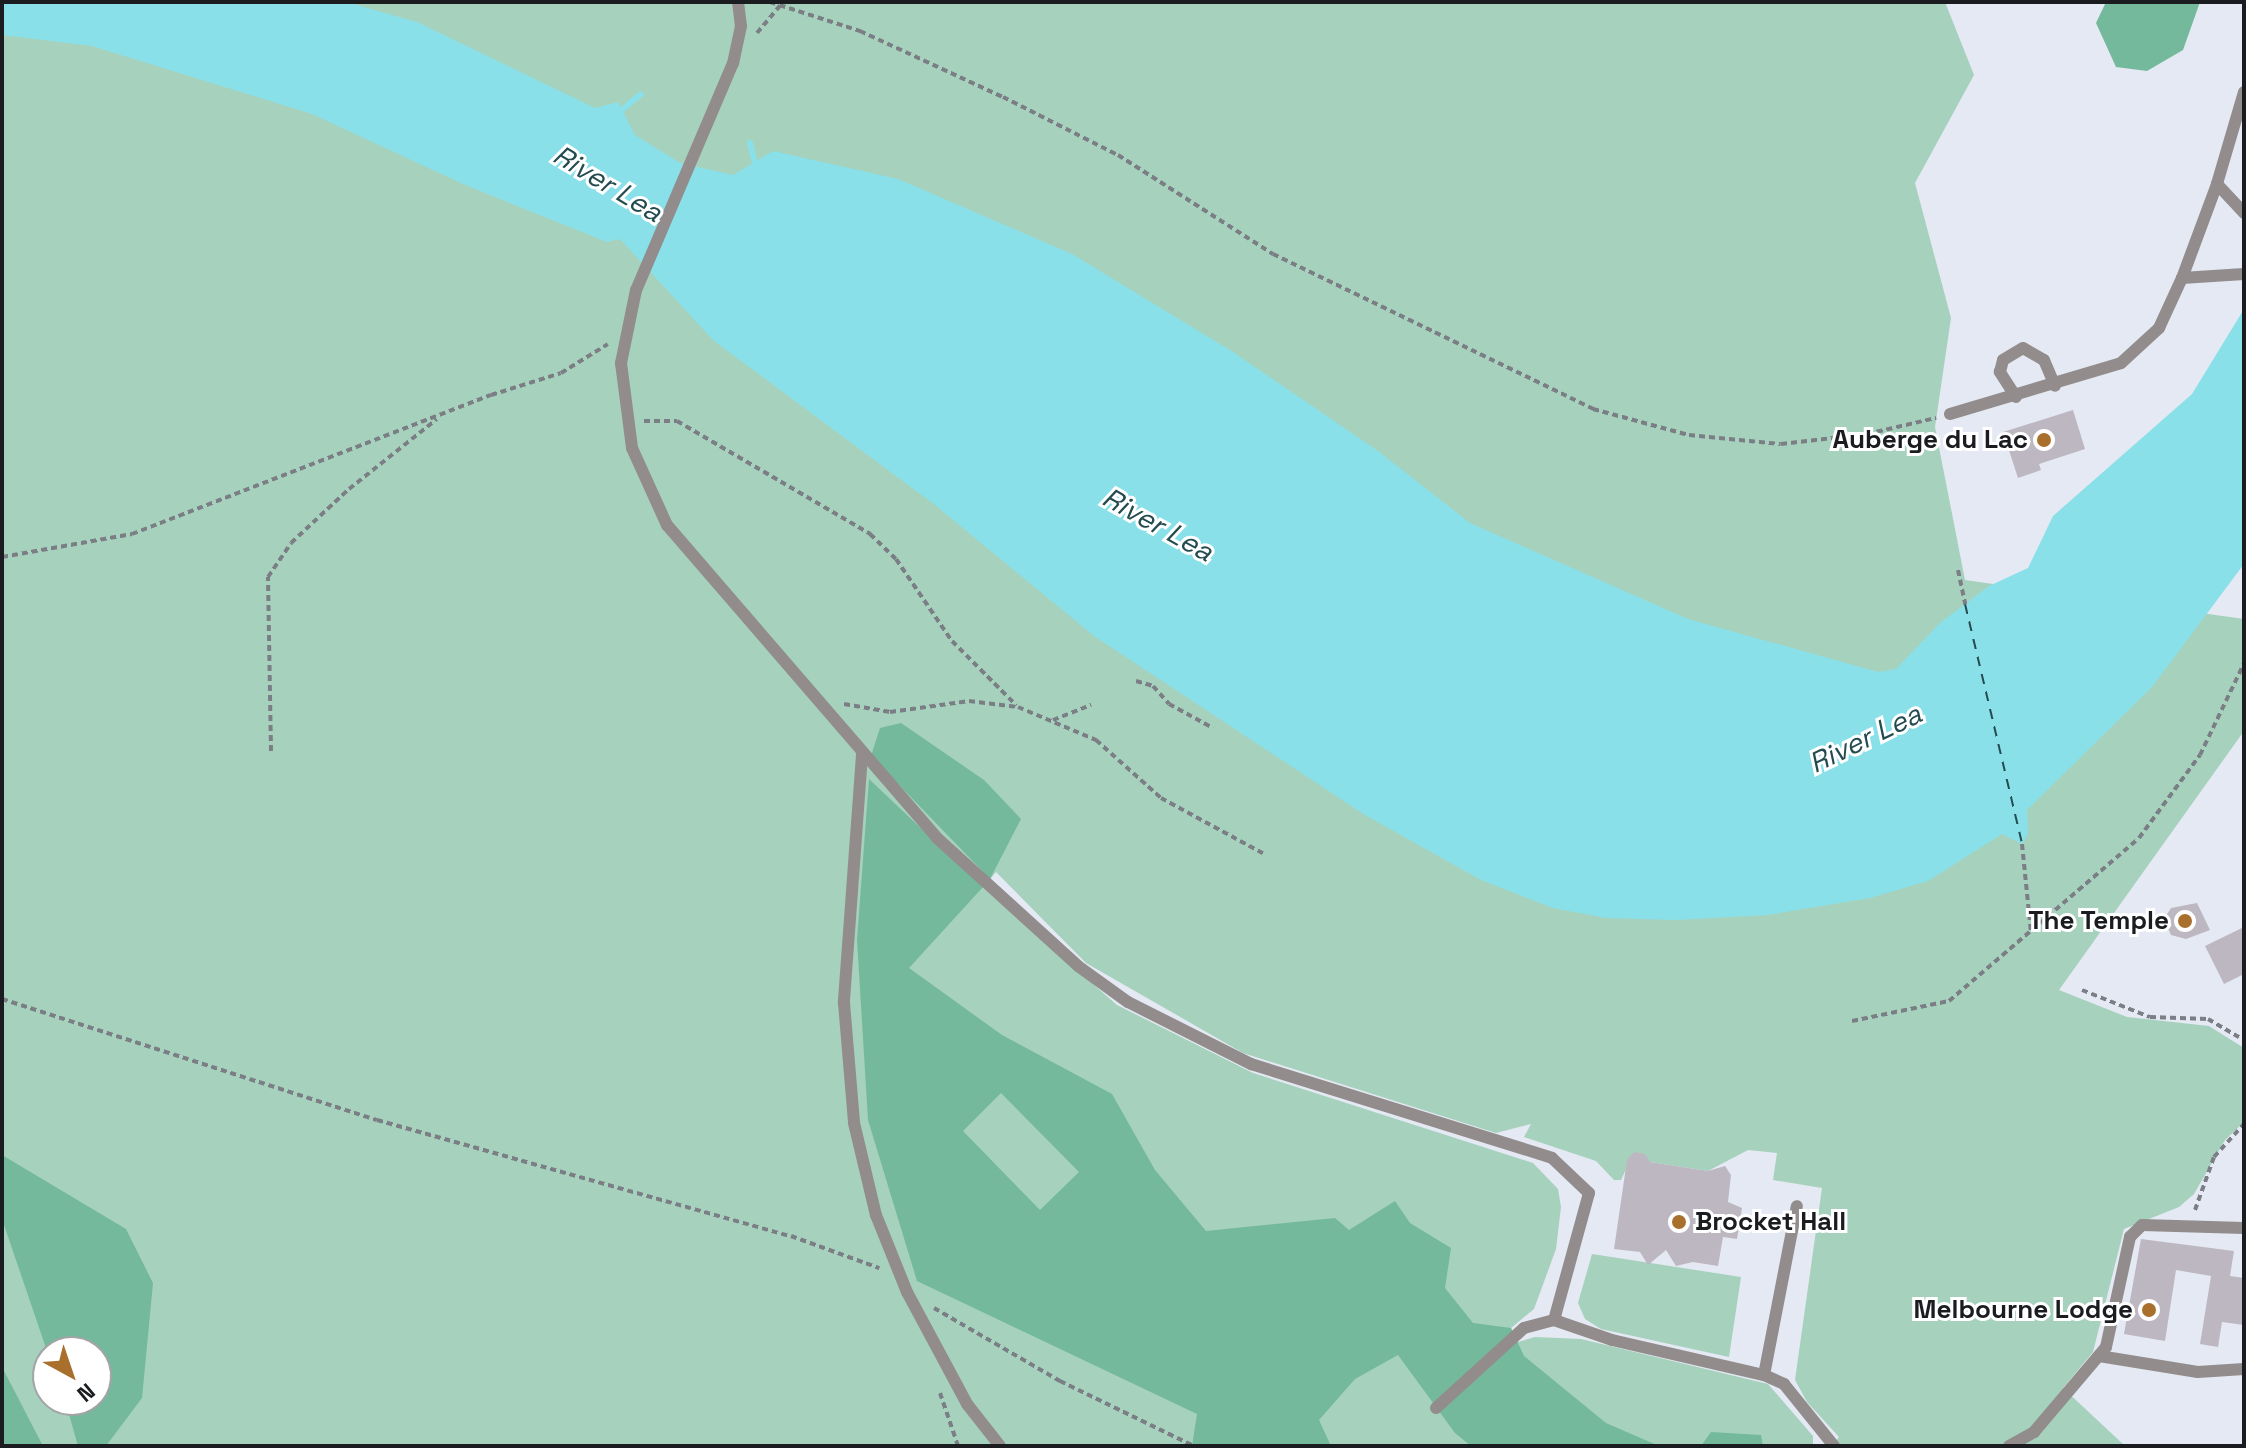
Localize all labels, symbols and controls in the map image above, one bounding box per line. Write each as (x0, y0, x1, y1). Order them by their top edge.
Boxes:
water label: River Lea (547, 137, 669, 229)
place label: Auberge du Lac (1833, 424, 2028, 456)
marker: Auberge du Lac (2035, 431, 2053, 449)
water label: River Lea (1097, 480, 1219, 568)
water label: River Lea (1803, 696, 1927, 780)
place label: The Temple (2028, 905, 2169, 937)
marker: The Temple (2176, 912, 2194, 930)
place label: Brocket Hall (1695, 1206, 1846, 1238)
marker: Brocket Hall (1670, 1213, 1688, 1231)
place label: Melbourne Lodge (1914, 1294, 2133, 1326)
marker: Melbourne Lodge (2140, 1301, 2158, 1319)
north arrow (32, 1336, 112, 1416)
text: N (71, 1377, 101, 1408)

